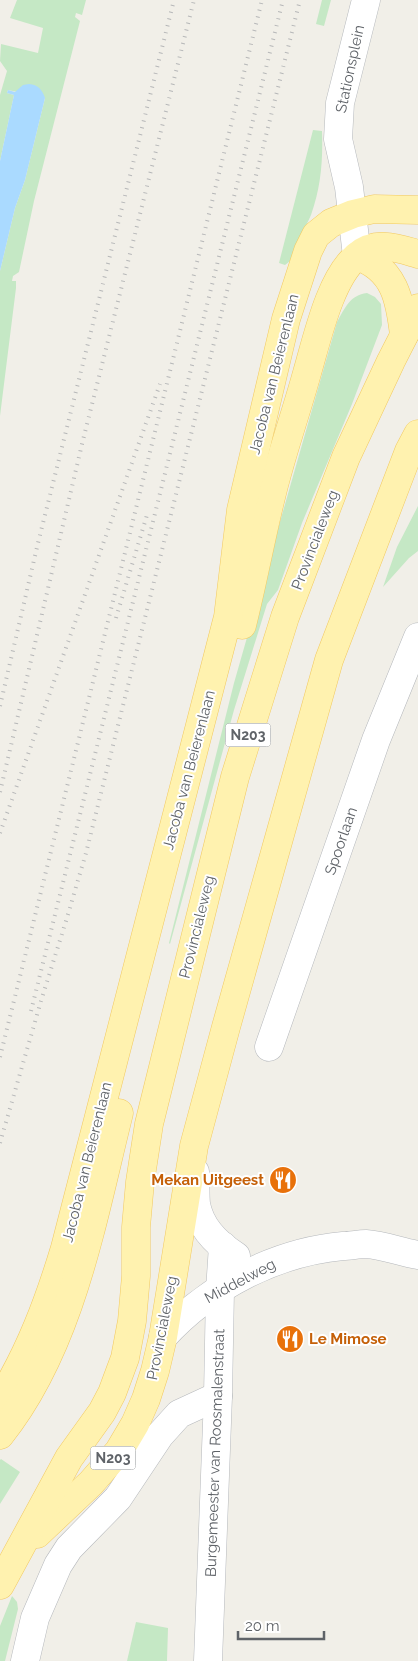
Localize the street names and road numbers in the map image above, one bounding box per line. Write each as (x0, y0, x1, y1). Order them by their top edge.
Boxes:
street label: Stationsplein (332, 23, 368, 115)
street label: Jacoba van Beierenlaan (245, 292, 303, 456)
street label: Provincialeweg (288, 488, 342, 592)
street label: Jacoba van Beierenlaan (159, 688, 219, 852)
road number: N203 (226, 724, 270, 746)
street label: Spoorlaan (321, 805, 361, 877)
street label: Provincialeweg (176, 874, 218, 980)
street label: Jacoba van Beierenlaan (58, 1080, 116, 1244)
street label: Middelweg (201, 1255, 279, 1307)
street label: Provincialeweg (143, 1275, 181, 1381)
street label: Burgemeester van Roosmalenstraat (202, 1329, 228, 1577)
road number: N203 (90, 1446, 136, 1470)

